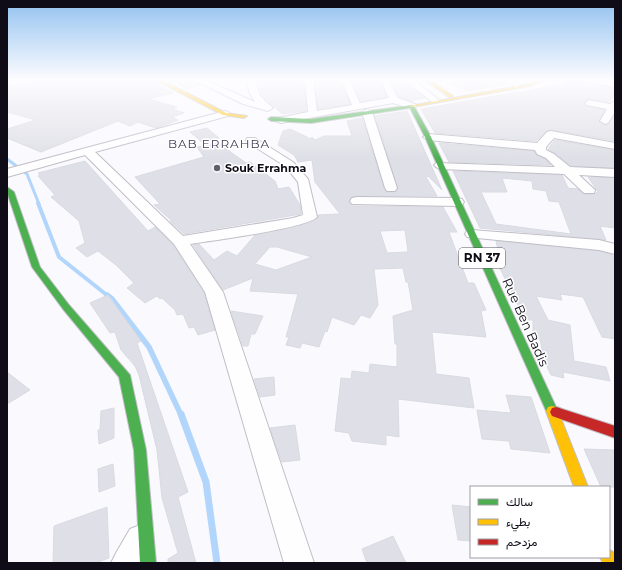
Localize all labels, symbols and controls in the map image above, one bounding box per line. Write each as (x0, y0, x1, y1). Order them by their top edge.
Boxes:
district label: BAB ERRAHBA (168, 136, 270, 151)
place label: Souk Errahma (225, 161, 306, 175)
marker: Souk Errahma (212, 163, 222, 173)
road number: RN 37 (459, 248, 505, 268)
street label: Rue Ben Badis (499, 275, 553, 369)
legend (470, 486, 610, 558)
text: سالك (506, 494, 533, 509)
text: بطيء (506, 514, 530, 532)
text: مزدحم (506, 534, 537, 550)

